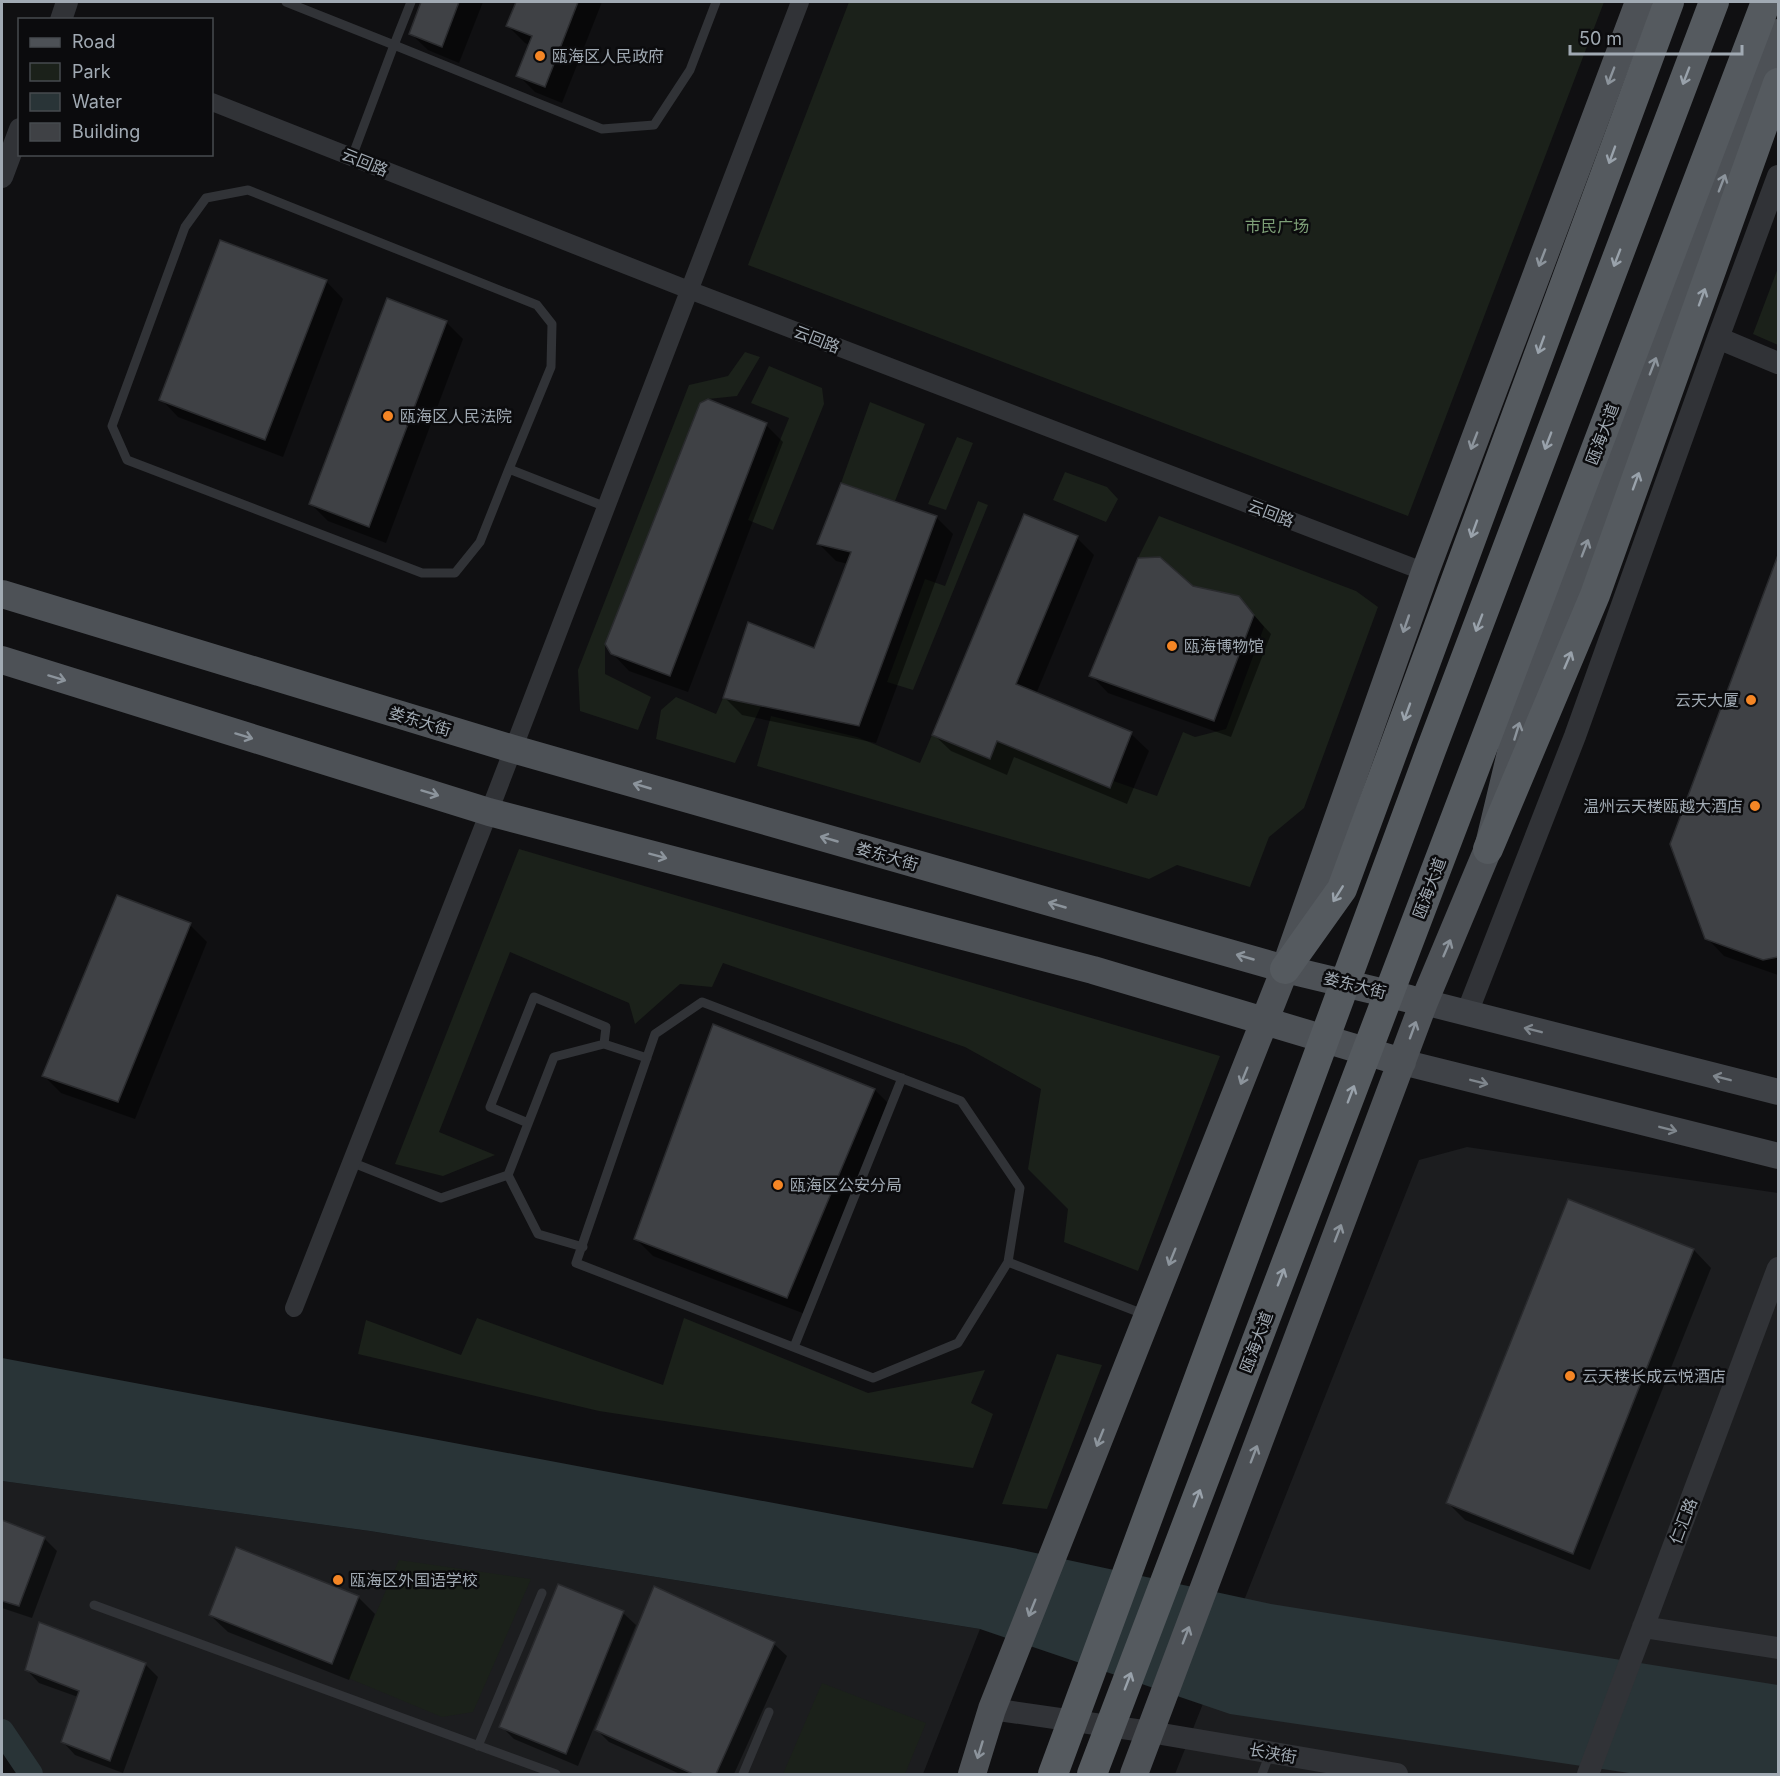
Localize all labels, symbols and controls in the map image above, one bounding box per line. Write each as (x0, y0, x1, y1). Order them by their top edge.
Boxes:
legend (18, 18, 213, 156)
scale bar (1570, 18, 1742, 56)
text: 50 m (1579, 28, 1622, 49)
text: Road (72, 31, 115, 52)
place label: 瓯海区人民政府 (552, 46, 664, 66)
marker: 瓯海区人民政府 (533, 49, 547, 63)
text: Park (72, 61, 111, 82)
one-way arrow (1605, 66, 1616, 85)
one-way arrow (1680, 66, 1691, 85)
text: Water (72, 91, 122, 112)
text: Building (72, 121, 140, 142)
street label: 云回路 (339, 144, 391, 180)
one-way arrow (1605, 145, 1616, 164)
one-way arrow (1717, 175, 1728, 193)
park label: 市民广场 (1245, 216, 1309, 236)
one-way arrow (1611, 248, 1622, 267)
one-way arrow (1536, 249, 1547, 267)
one-way arrow (1697, 288, 1708, 307)
street label: 云回路 (791, 321, 843, 357)
one-way arrow (1535, 336, 1546, 354)
one-way arrow (1649, 357, 1660, 376)
street label: 瓯海大道 (1581, 401, 1623, 467)
place label: 瓯海区人民法院 (400, 406, 512, 426)
marker: 瓯海区人民法院 (381, 409, 395, 423)
one-way arrow (1467, 431, 1478, 450)
one-way arrow (1542, 431, 1553, 450)
one-way arrow (1632, 472, 1643, 491)
street label: 云回路 (1245, 495, 1297, 531)
one-way arrow (1468, 519, 1479, 537)
one-way arrow (1580, 540, 1591, 558)
one-way arrow (1473, 613, 1484, 632)
one-way arrow (1400, 614, 1411, 633)
place label: 瓯海博物馆 (1184, 636, 1264, 656)
marker: 瓯海博物馆 (1165, 639, 1179, 653)
one-way arrow (1563, 651, 1574, 670)
one-way arrow (47, 673, 66, 684)
place label: 云天大厦 (1675, 690, 1739, 710)
marker: 云天大厦 (1744, 693, 1758, 707)
street label: 娄东大街 (386, 702, 454, 740)
one-way arrow (1401, 702, 1412, 721)
one-way arrow (1512, 722, 1523, 741)
one-way arrow (234, 731, 253, 742)
one-way arrow (633, 780, 652, 791)
one-way arrow (420, 789, 439, 800)
place label: 温州云天楼瓯越大酒店 (1583, 796, 1743, 816)
marker: 温州云天楼瓯越大酒店 (1748, 799, 1762, 813)
one-way arrow (820, 833, 839, 844)
street label: 娄东大街 (853, 838, 921, 874)
one-way arrow (648, 851, 667, 862)
street label: 瓯海大道 (1408, 855, 1450, 921)
one-way arrow (1332, 885, 1344, 902)
one-way arrow (1048, 898, 1067, 910)
one-way arrow (1442, 939, 1453, 958)
one-way arrow (1236, 951, 1255, 962)
street label: 娄东大街 (1322, 968, 1388, 1002)
one-way arrow (1409, 1021, 1420, 1040)
one-way arrow (1524, 1023, 1543, 1035)
one-way arrow (1237, 1066, 1248, 1084)
one-way arrow (1713, 1071, 1732, 1083)
one-way arrow (1469, 1076, 1488, 1088)
one-way arrow (1346, 1086, 1357, 1104)
one-way arrow (1658, 1123, 1677, 1135)
place label: 瓯海区公安分局 (790, 1175, 902, 1195)
marker: 瓯海区公安分局 (771, 1178, 785, 1192)
one-way arrow (1333, 1224, 1344, 1242)
one-way arrow (1166, 1247, 1177, 1266)
one-way arrow (1277, 1268, 1288, 1287)
street label: 瓯海大道 (1235, 1309, 1277, 1375)
place label: 云天楼长成云悦酒店 (1582, 1366, 1726, 1386)
marker: 云天楼长成云悦酒店 (1563, 1369, 1577, 1383)
one-way arrow (1094, 1428, 1105, 1447)
one-way arrow (1250, 1446, 1261, 1464)
one-way arrow (1192, 1489, 1203, 1508)
street label: 仁汇路 (1665, 1495, 1701, 1547)
place label: 瓯海区外国语学校 (350, 1570, 478, 1590)
marker: 瓯海区外国语学校 (331, 1573, 345, 1587)
one-way arrow (1026, 1599, 1037, 1617)
one-way arrow (1182, 1627, 1193, 1645)
one-way arrow (1123, 1672, 1134, 1690)
street label: 长浃街 (1248, 1739, 1298, 1767)
one-way arrow (974, 1740, 985, 1759)

